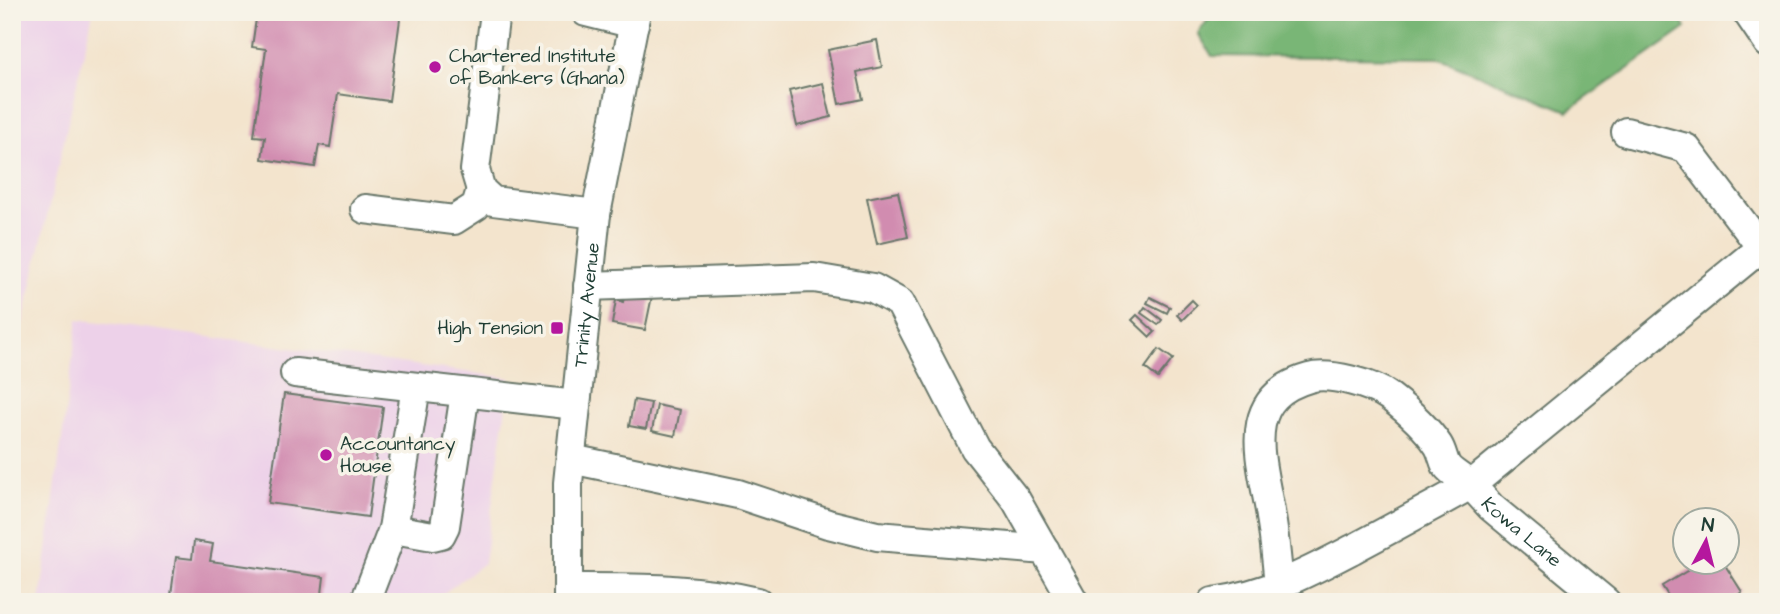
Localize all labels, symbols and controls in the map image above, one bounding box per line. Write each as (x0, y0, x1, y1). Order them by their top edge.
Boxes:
place label: Chartered Institute of Bankers (Ghana) (449, 43, 625, 92)
marker: Chartered Institute of Bankers (Ghana) (427, 59, 443, 75)
street label: Trinity Avenue (567, 241, 606, 369)
place label: High Tension (438, 315, 543, 343)
marker: High Tension (549, 320, 565, 336)
place label: Accountancy House (340, 431, 456, 480)
marker: Accountancy House (318, 447, 334, 463)
street label: Kowa Lane (1475, 491, 1568, 574)
north arrow (1672, 505, 1742, 576)
text: N (1700, 511, 1716, 540)

